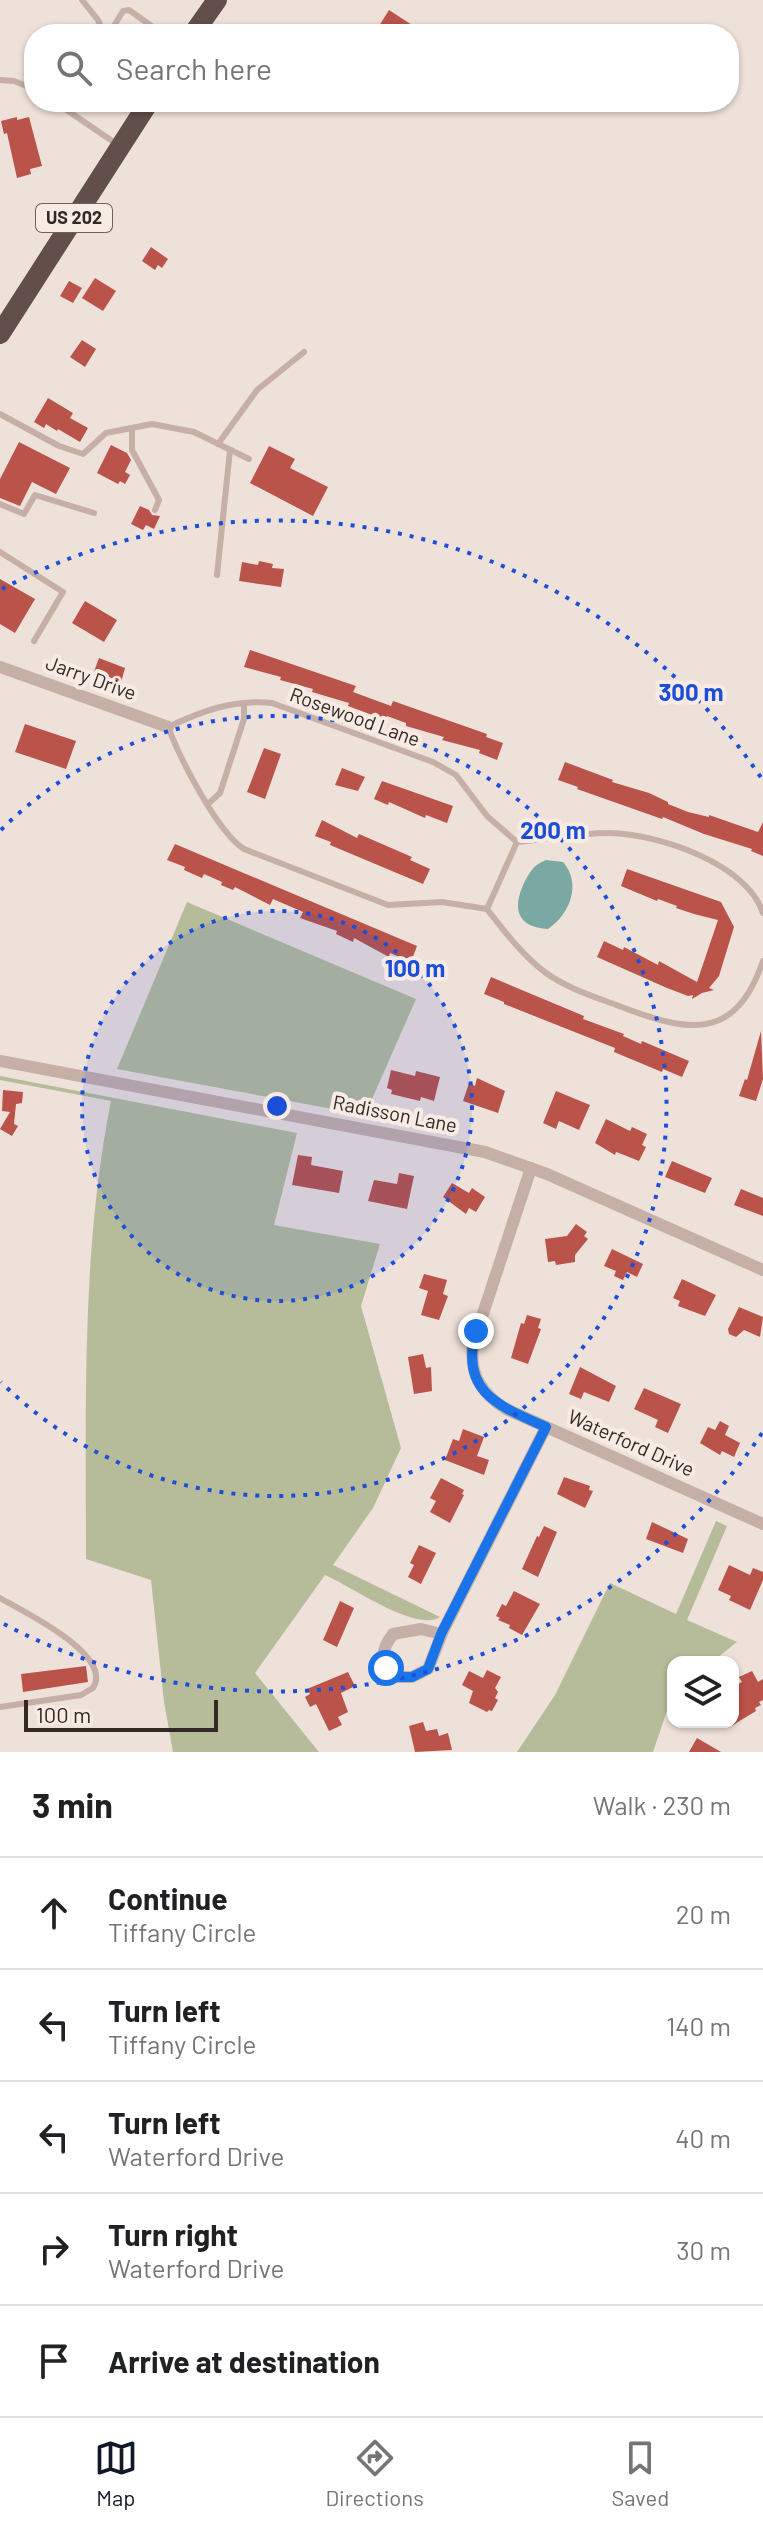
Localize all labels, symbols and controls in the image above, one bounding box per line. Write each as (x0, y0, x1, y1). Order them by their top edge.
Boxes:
search box (24, 24, 739, 112)
icon: search (52, 46, 96, 90)
text: Search here (116, 50, 272, 86)
road number: US 202 (36, 204, 112, 232)
street label: Jarry Drive (43, 650, 140, 705)
text: 300 m (658, 677, 724, 706)
street label: Rosewood Lane (287, 681, 424, 751)
text: 200 m (520, 815, 586, 844)
text: 100 m (385, 953, 445, 982)
street label: Radisson Lane (331, 1089, 459, 1137)
centre of rings (263, 1092, 291, 1120)
route end (458, 1313, 494, 1349)
street label: Waterford Drive (565, 1404, 698, 1481)
route start (368, 1650, 404, 1686)
map controls (667, 1656, 739, 1728)
button: layers (667, 1656, 739, 1728)
scale bar (24, 1696, 218, 1732)
text: 100 m (36, 1701, 91, 1727)
text: 3 min (32, 1784, 113, 1825)
text: Walk · 230 m (593, 1789, 731, 1820)
text: Continue (108, 1880, 228, 1916)
icon: ahead (32, 1891, 76, 1935)
text: 20 m (676, 1898, 731, 1929)
text: Tiffany Circle (108, 1916, 256, 1947)
text: Turn left (108, 1992, 221, 2028)
icon: left (32, 2003, 76, 2047)
text: 140 m (666, 2010, 731, 2041)
text: Tiffany Circle (108, 2028, 256, 2059)
text: Turn left (108, 2104, 221, 2140)
icon: left (32, 2115, 76, 2159)
text: 40 m (675, 2122, 731, 2153)
text: Waterford Drive (108, 2140, 284, 2171)
text: Turn right (108, 2216, 238, 2252)
icon: right (32, 2227, 76, 2271)
text: 30 m (676, 2234, 731, 2265)
text: Waterford Drive (108, 2252, 284, 2283)
icon: arrive (32, 2339, 76, 2383)
text: Arrive at destination (108, 2343, 380, 2379)
tab: Map (94, 2436, 138, 2510)
tab: Directions (325, 2436, 424, 2510)
tab: Saved (611, 2436, 669, 2510)

